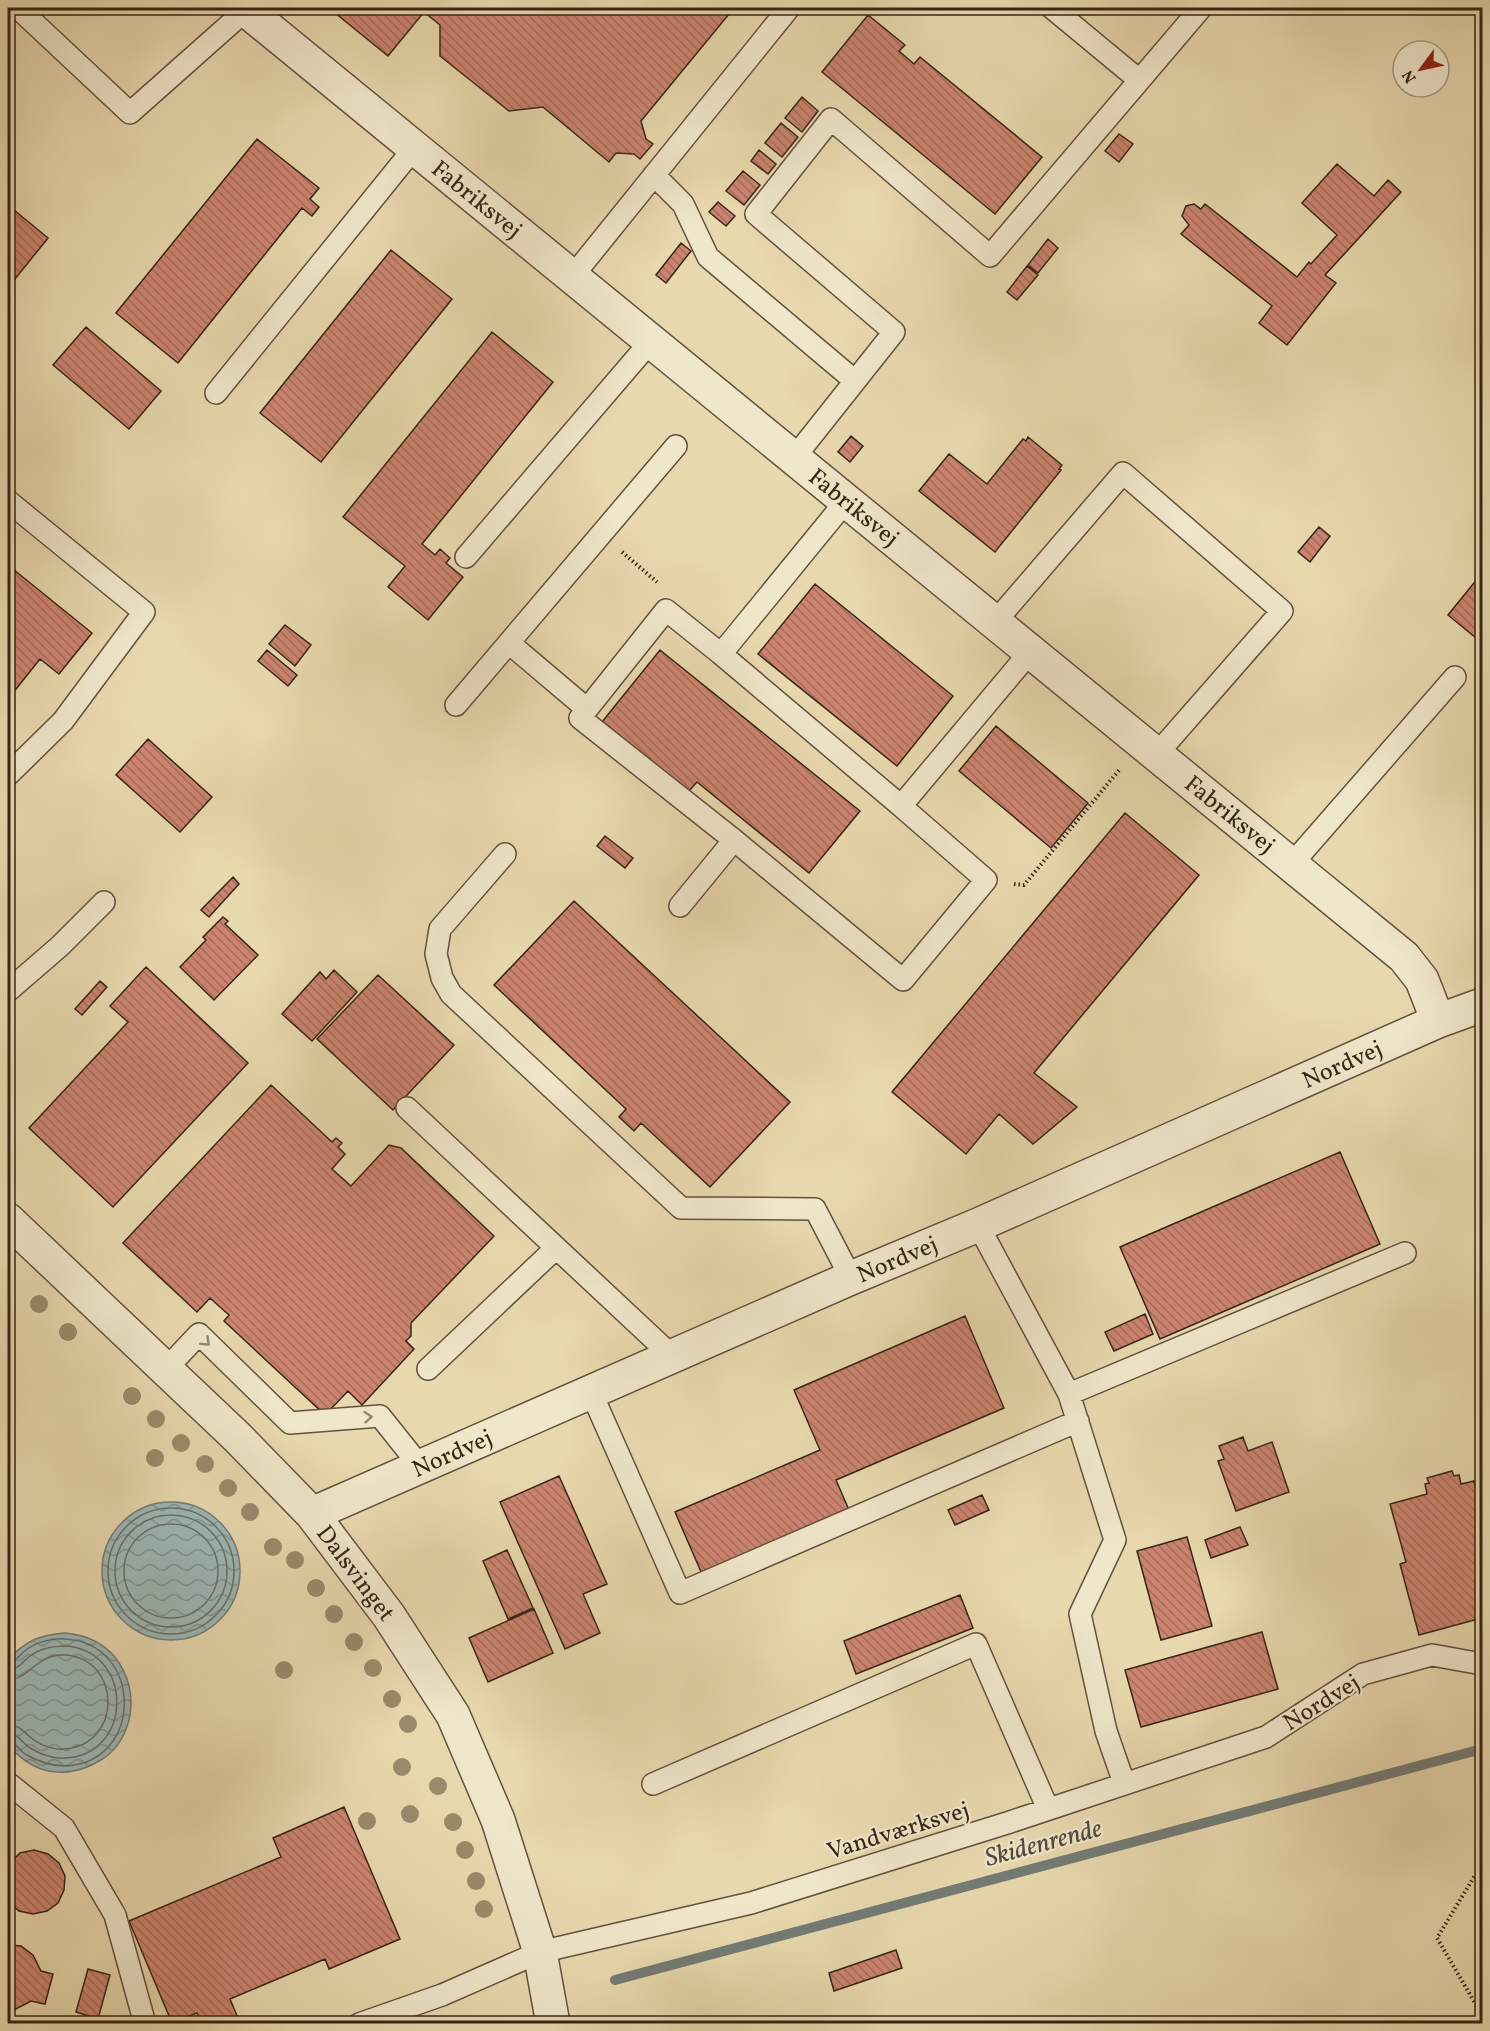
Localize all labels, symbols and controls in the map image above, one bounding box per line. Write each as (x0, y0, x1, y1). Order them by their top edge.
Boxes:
north arrow (1391, 39, 1451, 99)
text: N (1398, 65, 1422, 87)
street label: Fabriksvej (423, 153, 528, 248)
street label: Fabriksvej (800, 461, 905, 556)
street label: Fabriksvej (1176, 768, 1281, 863)
street label: Nordvej (1297, 1033, 1388, 1099)
street label: Nordvej (852, 1229, 943, 1293)
one-way arrow (199, 1334, 210, 1345)
one-way arrow (363, 1411, 372, 1424)
street label: Nordvej (407, 1422, 498, 1488)
street label: Dalsvinget (307, 1519, 402, 1629)
street label: Nordvej (1277, 1667, 1367, 1741)
street label: Vandværksvej (823, 1794, 974, 1870)
water label: Skidenrende (981, 1811, 1107, 1877)

